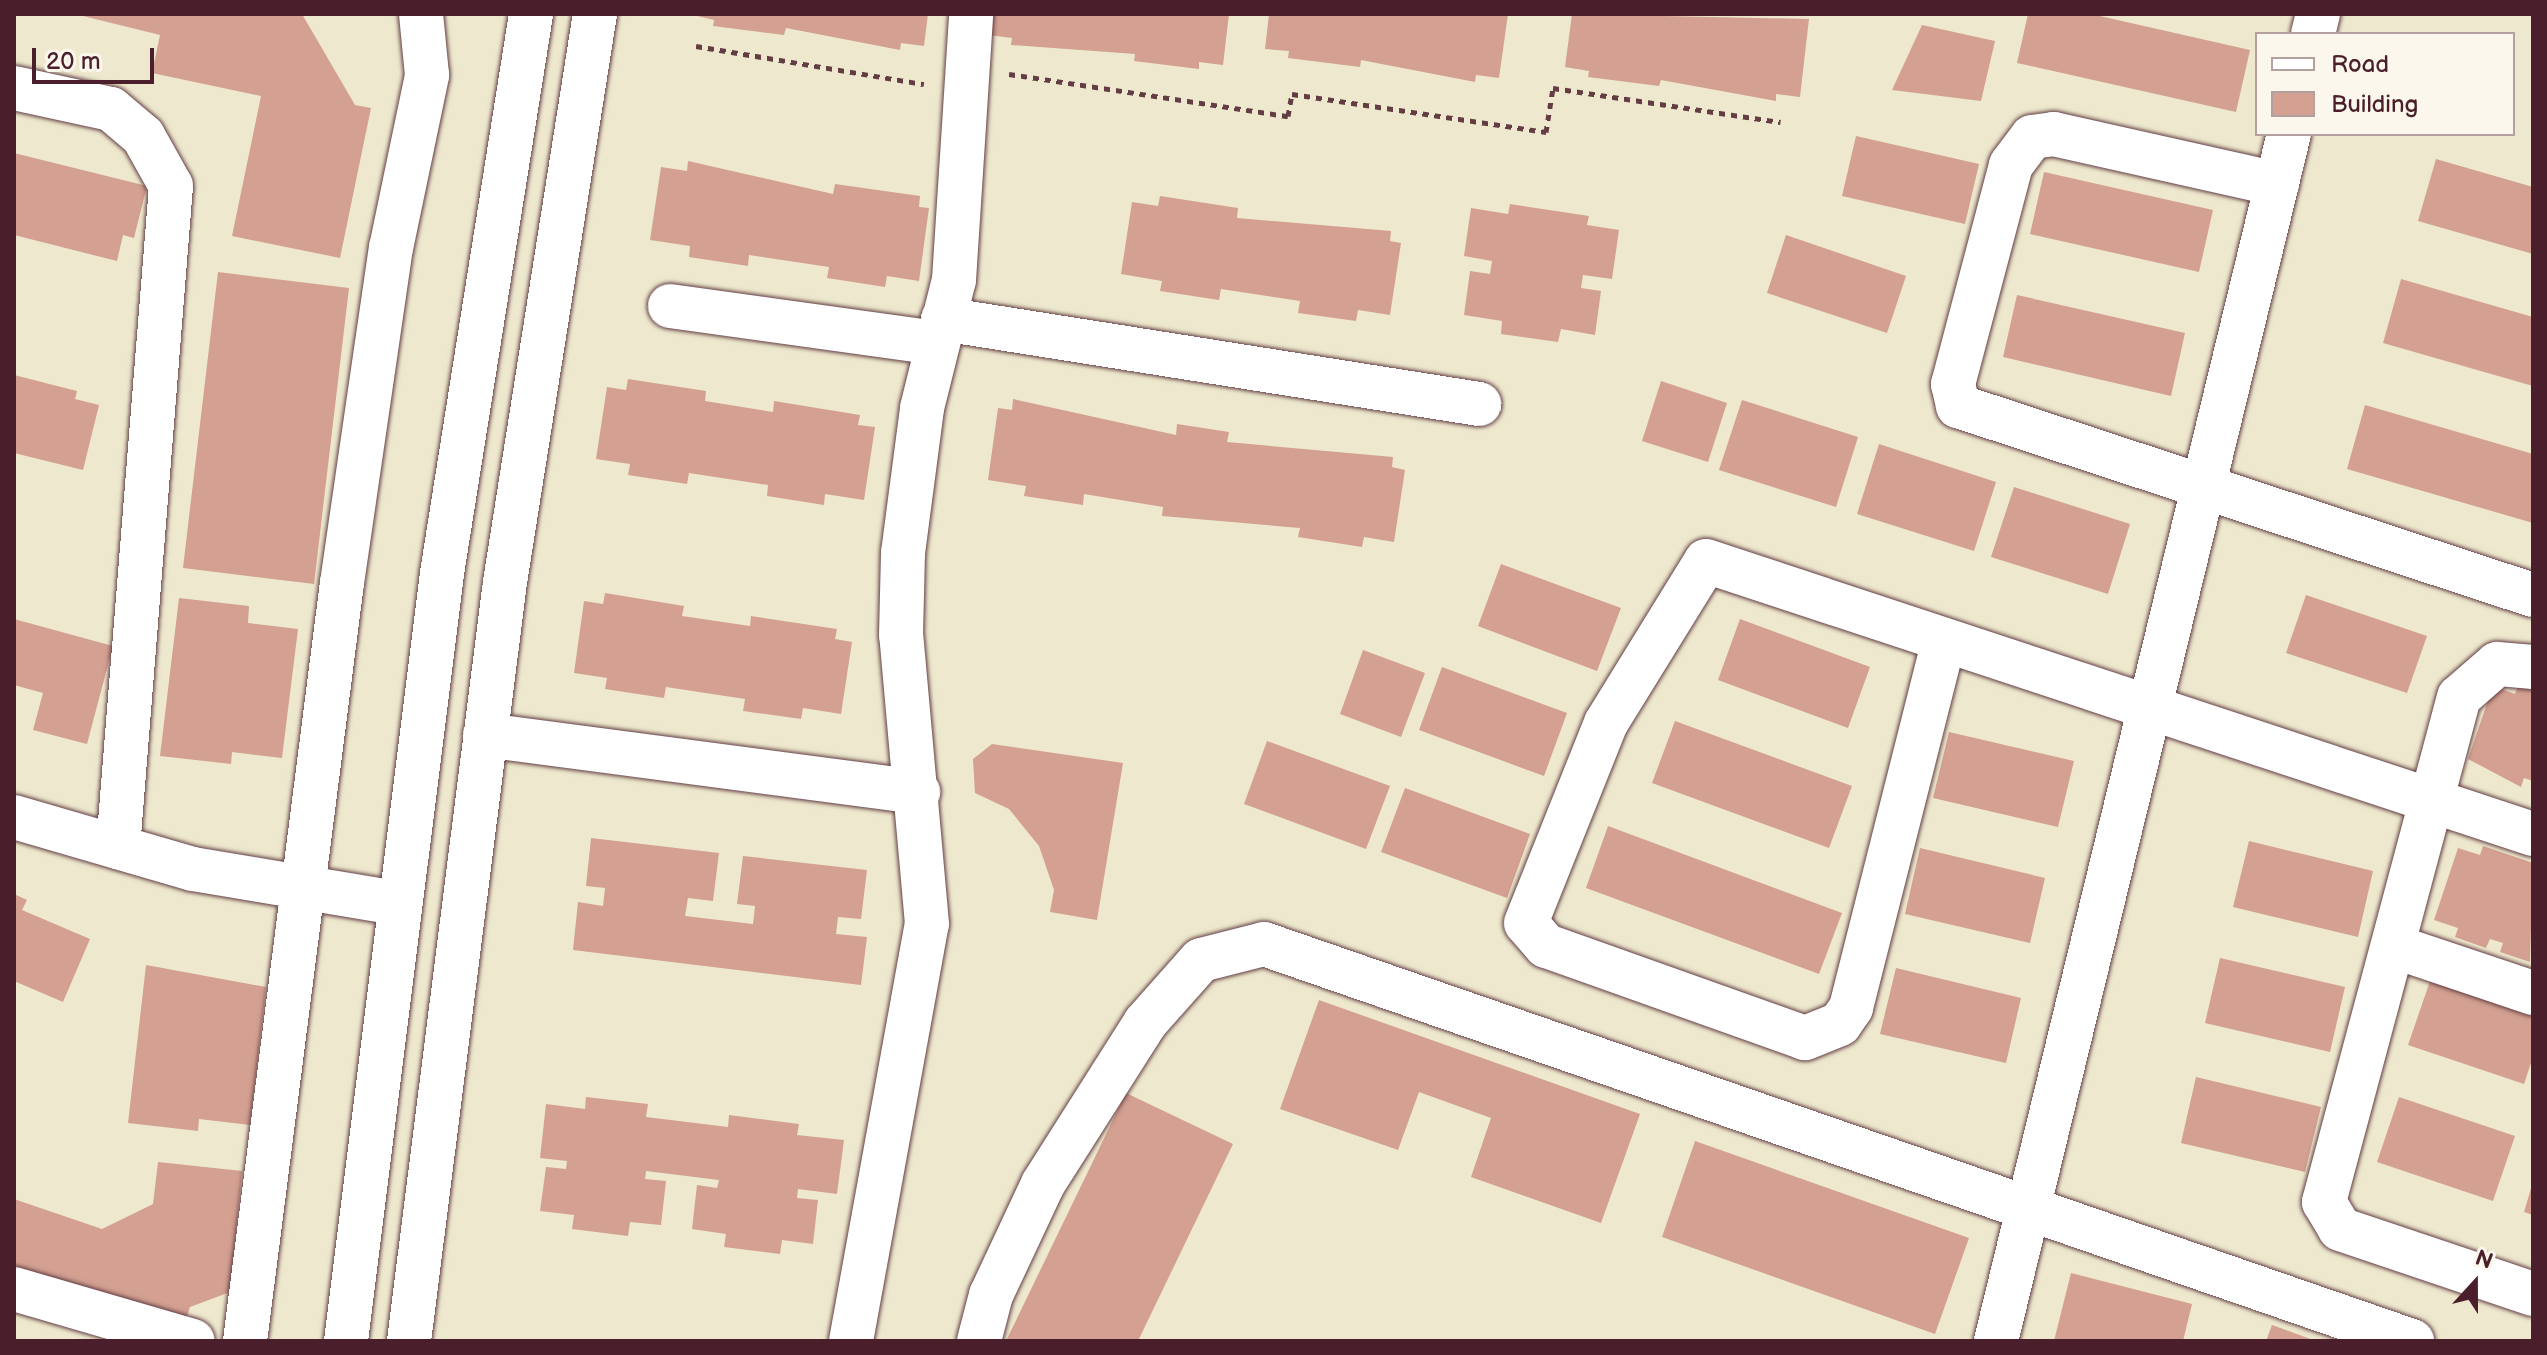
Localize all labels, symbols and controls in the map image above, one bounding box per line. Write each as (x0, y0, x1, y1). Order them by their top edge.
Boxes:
scale bar (36, 32, 158, 82)
legend (2255, 32, 2515, 136)
text: 20 m (46, 47, 101, 76)
text: Road (2331, 50, 2389, 79)
text: Building (2331, 90, 2418, 119)
north arrow (2435, 1243, 2515, 1323)
text: N (2471, 1245, 2496, 1276)

